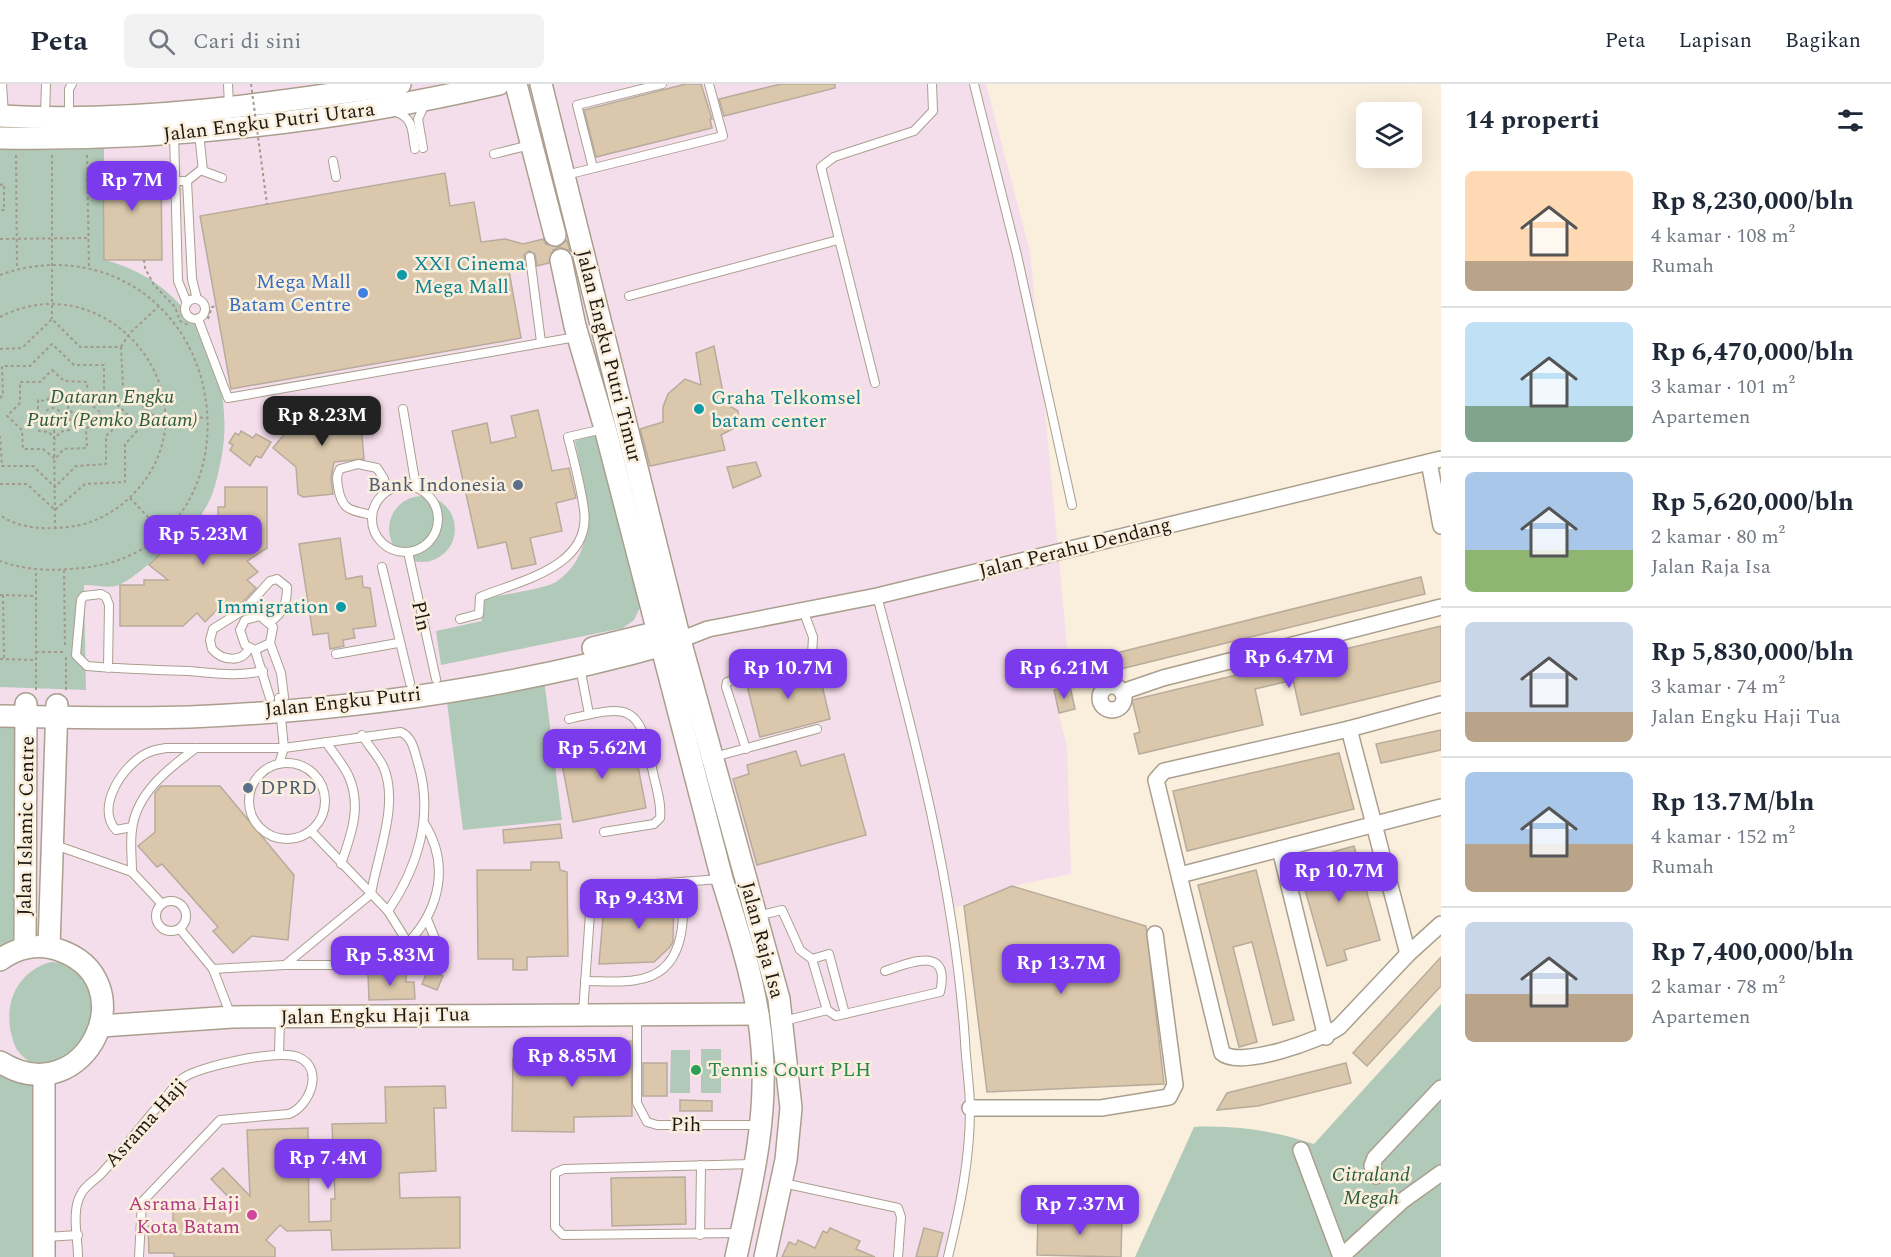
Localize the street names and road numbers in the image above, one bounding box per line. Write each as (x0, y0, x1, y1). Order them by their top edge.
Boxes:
street label: Jalan Engku Putri Utara (162, 94, 377, 150)
street label: Jalan Engku Putri Timur (568, 246, 650, 466)
street label: Jalan Perahu Dendang (976, 510, 1174, 586)
street label: Pln (403, 598, 439, 634)
street label: Jalan Engku Putri (263, 679, 423, 725)
street label: Jalan Islamic Centre (9, 736, 43, 916)
street label: Jalan Raja Isa (732, 878, 792, 1002)
street label: Jalan Engku Haji Tua (280, 999, 470, 1033)
street label: Asrama Haji (97, 1071, 195, 1175)
street label: Pih (670, 1110, 702, 1140)

